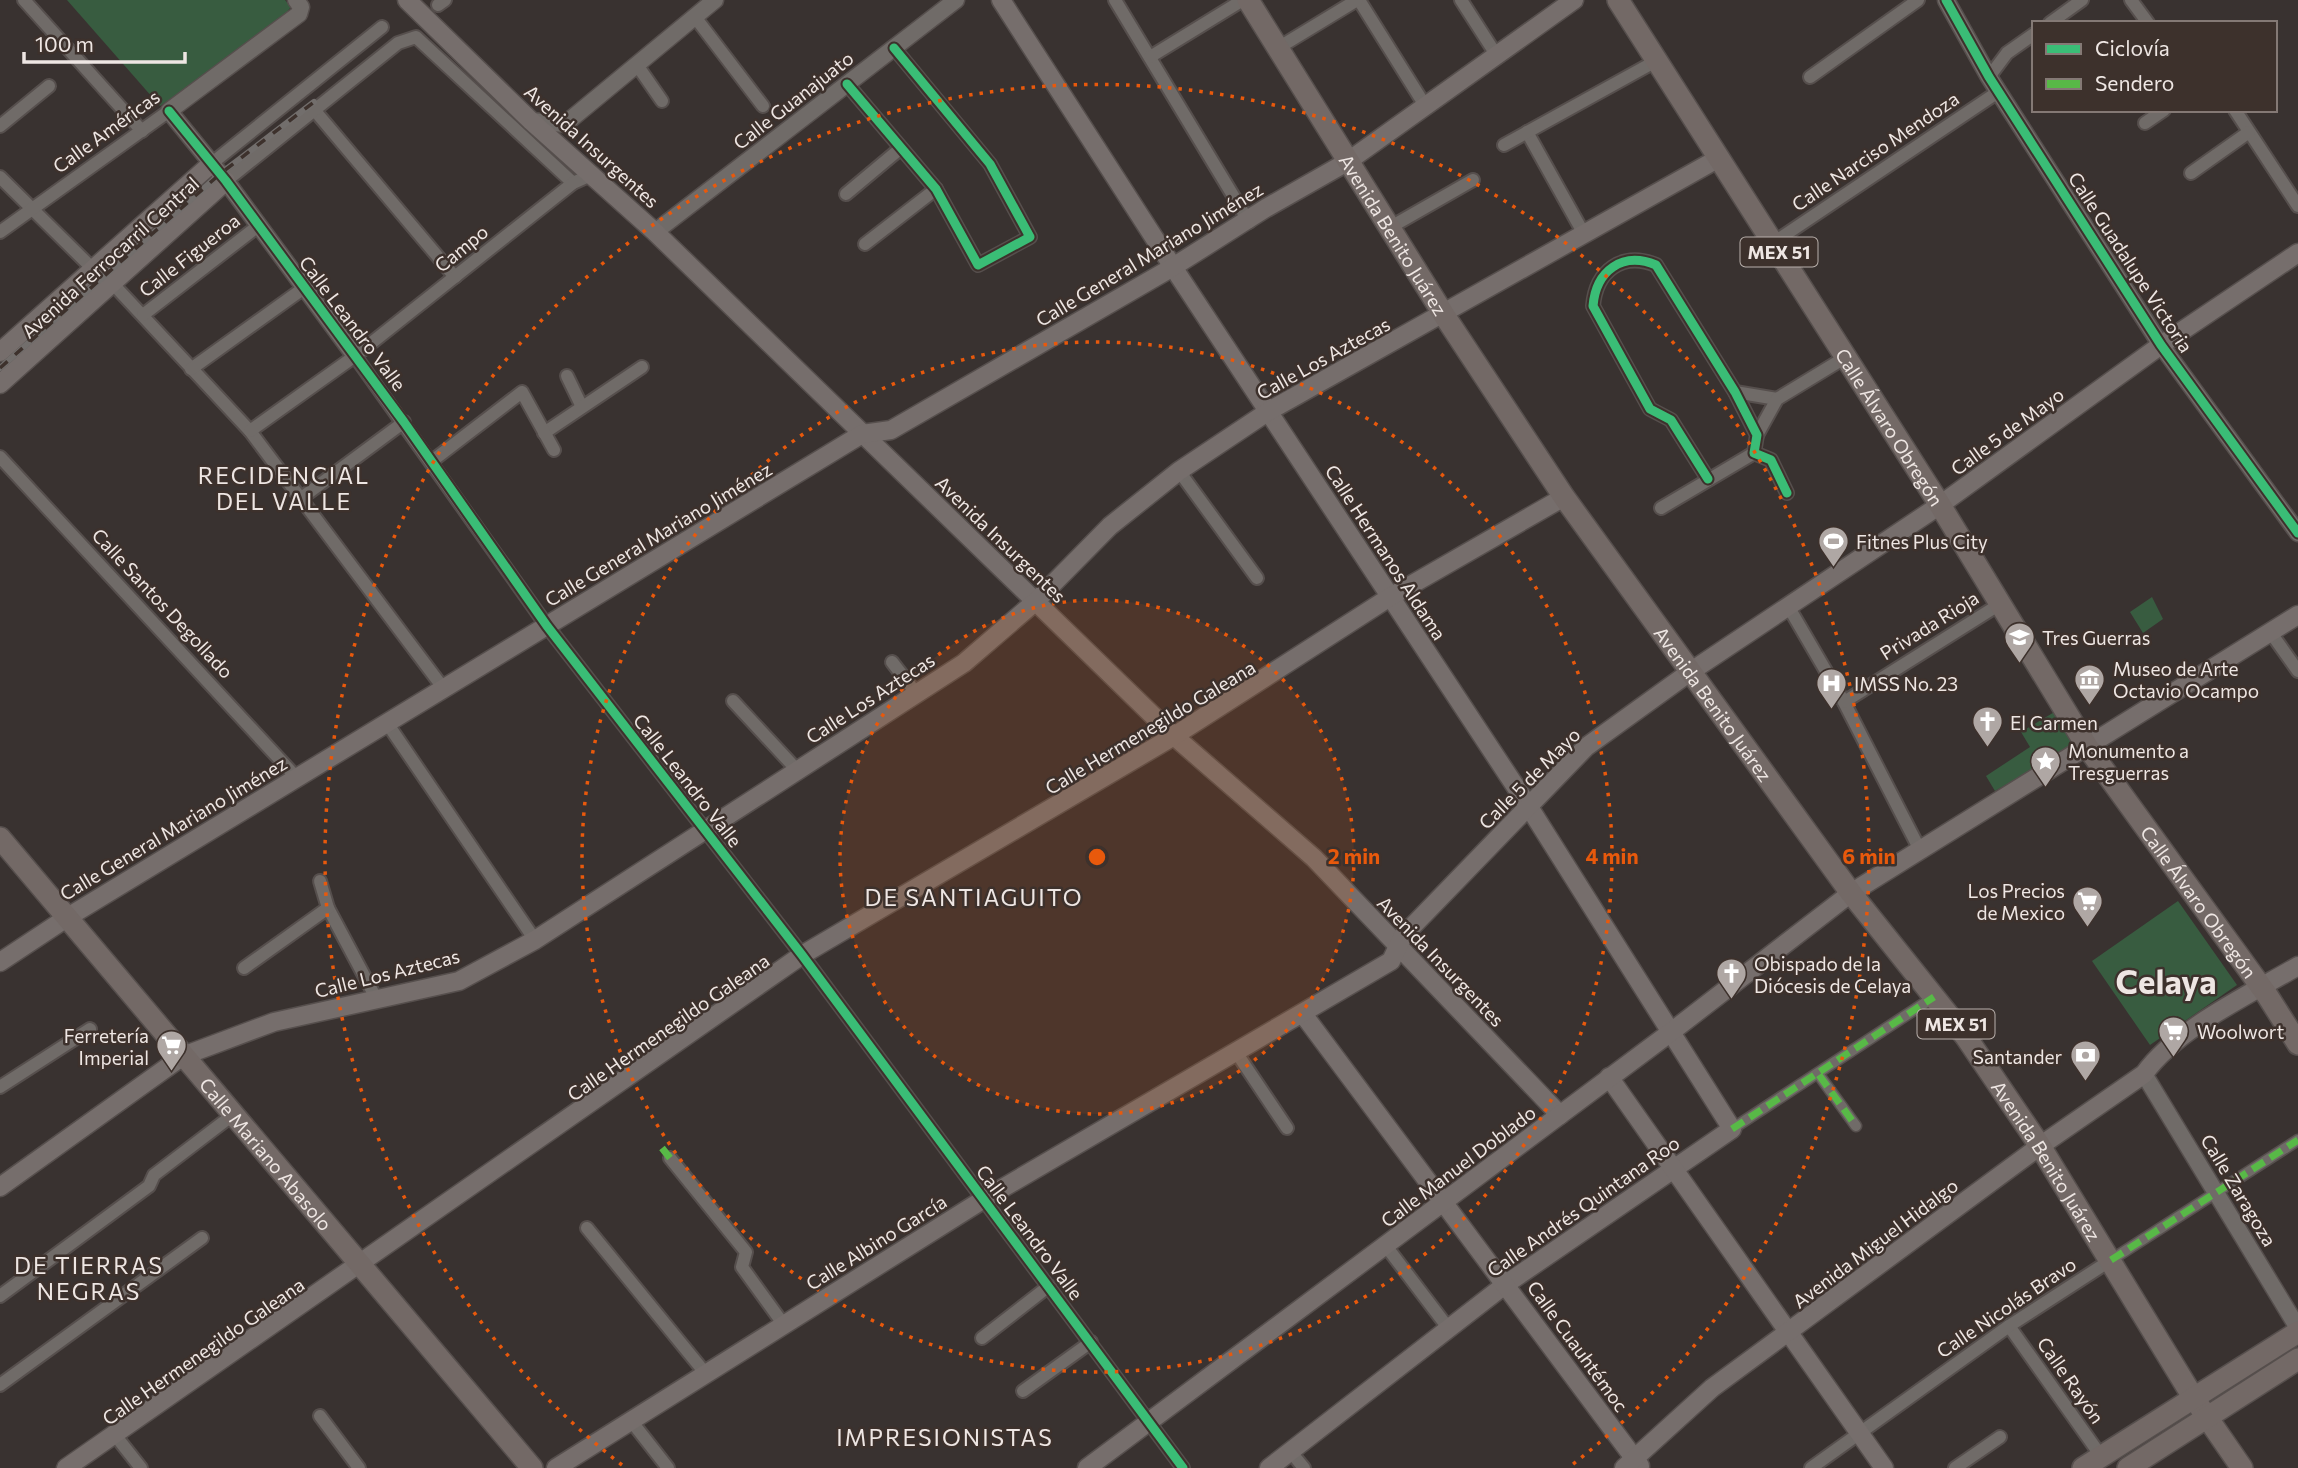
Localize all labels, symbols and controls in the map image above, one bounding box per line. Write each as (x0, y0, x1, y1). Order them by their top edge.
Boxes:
scale bar (24, 21, 186, 65)
legend (2032, 21, 2277, 112)
text: 100 m (35, 31, 94, 56)
text: Ciclovía (2095, 35, 2170, 60)
street label: Calle Guanajuato (728, 46, 858, 154)
text: Sendero (2095, 70, 2174, 95)
street label: Avenida Insurgentes (520, 80, 664, 212)
street label: Calle Américas (48, 85, 164, 177)
street label: Calle Narciso Mendoza (1787, 87, 1963, 215)
street label: Avenida Benito Juárez (1335, 149, 1453, 319)
street label: Calle Guadalupe Victoria (2064, 167, 2198, 357)
street label: Avenida Ferrocarril Central (17, 171, 203, 343)
street label: Calle General Mariano Jiménez (1031, 177, 1267, 331)
street label: Calle Figueroa (134, 209, 244, 301)
street label: Campo (430, 220, 492, 276)
road number: MEX 51 (1740, 238, 1817, 266)
street label: Calle Leandro Valle (295, 251, 411, 395)
street label: Calle Los Aztecas (1252, 312, 1394, 404)
street label: Calle Álvaro Obregón (1831, 344, 1949, 510)
street label: Calle 5 de Mayo (1946, 382, 2068, 480)
street label: Calle General Mariano Jiménez (540, 457, 776, 611)
street label: Calle Hermanos Aldama (1321, 460, 1451, 644)
district label: RECIDENCIAL DEL VALLE (198, 461, 370, 515)
street label: Avenida Insurgentes (931, 471, 1071, 607)
street label: Calle Santos Degollado (88, 523, 238, 683)
sports icon: Fitnes Plus City (1816, 524, 1850, 568)
place label: Fitnes Plus City (1856, 530, 1988, 553)
street label: Privada Rioja (1875, 586, 1983, 664)
school or university icon: Tres Guerras (2002, 620, 2036, 664)
street label: Avenida Benito Juárez (1650, 622, 1777, 785)
place label: Tres Guerras (2042, 626, 2150, 649)
street label: Calle Los Aztecas (801, 648, 939, 748)
street label: Calle Hermenegildo Galeana (1041, 655, 1259, 799)
place label: Museo de Arte Octavio Ocampo (2113, 657, 2259, 702)
museum icon: Museo de Arte Octavio Ocampo (2073, 662, 2107, 706)
hospital icon: IMSS No. 23 (1814, 666, 1848, 710)
place label: IMSS No. 23 (1854, 672, 1958, 695)
church icon: El Carmen (1970, 705, 2004, 749)
street label: Calle Leandro Valle (629, 709, 747, 851)
place label: El Carmen (2010, 711, 2098, 734)
street label: Calle 5 de Mayo (1473, 722, 1585, 834)
place label: Monumento a Tresguerras (2068, 739, 2189, 784)
place icon: Monumento a Tresguerras (2028, 744, 2062, 788)
street label: Calle General Mariano Jiménez (55, 751, 291, 905)
street label: Calle Álvaro Obregón (2136, 821, 2262, 982)
text: 2 min (1328, 843, 1380, 868)
text: 4 min (1585, 843, 1639, 868)
text: 6 min (1842, 843, 1896, 868)
centre of rings (1085, 845, 1109, 869)
place label: Los Precios de Mexico (1967, 879, 2065, 924)
district label: DE SANTIAGUITO (865, 883, 1083, 911)
supermarket icon: Los Precios de Mexico (2071, 884, 2105, 928)
street label: Avenida Insurgentes (1373, 891, 1509, 1031)
street label: Calle Los Aztecas (312, 944, 462, 1002)
street label: Calle Hermenegildo Galeana (563, 948, 773, 1106)
place label: Obispado de la Diócesis de Celaya (1754, 952, 1911, 997)
church icon: Obispado de la Diócesis de Celaya (1714, 957, 1748, 1001)
district label: Celaya (2115, 960, 2217, 1001)
road number: MEX 51 (1918, 1009, 1994, 1038)
supermarket icon: Woolwort (2157, 1014, 2191, 1058)
place label: Woolwort (2197, 1020, 2284, 1043)
place label: Ferretería Imperial (64, 1024, 149, 1069)
supermarket icon: Ferretería Imperial (155, 1029, 189, 1073)
bank icon: Santander (2068, 1039, 2102, 1083)
place label: Santander (1973, 1045, 2062, 1068)
street label: Calle Mariano Abasolo (195, 1072, 338, 1235)
street label: Avenida Benito Juárez (1987, 1076, 2106, 1245)
street label: Calle Manuel Doblado (1376, 1100, 1540, 1232)
street label: Calle Zaragoza (2196, 1130, 2282, 1250)
street label: Calle Andrés Quintana Roo (1482, 1131, 1684, 1281)
street label: Calle Leandro Valle (972, 1160, 1088, 1304)
street label: Avenida Miguel Hidalgo (1788, 1173, 1962, 1313)
street label: Calle Albino García (801, 1189, 951, 1295)
district label: DE TIERRAS NEGRAS (14, 1251, 164, 1305)
street label: Calle Nicolás Bravo (1932, 1252, 2080, 1362)
street label: Calle Hermenegildo Galeana (98, 1272, 308, 1430)
street label: Calle Cuauhtémoc (1523, 1276, 1633, 1416)
street label: Calle Rayón (2033, 1332, 2109, 1428)
district label: IMPRESIONISTAS (836, 1423, 1054, 1451)

